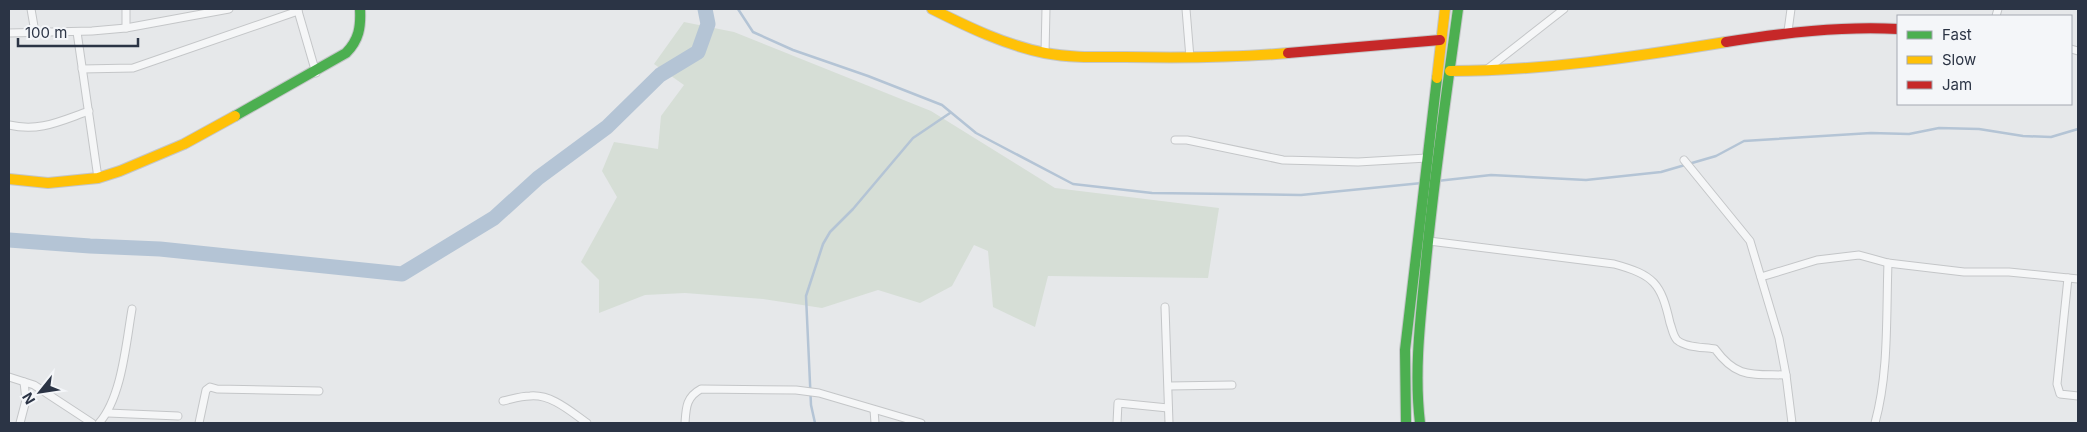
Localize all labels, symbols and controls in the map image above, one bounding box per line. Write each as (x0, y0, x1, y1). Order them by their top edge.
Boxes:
scale bar (18, 15, 138, 47)
legend (1897, 15, 2072, 105)
text: 100 m (25, 23, 67, 42)
text: Fast (1942, 25, 1972, 44)
text: Slow (1942, 50, 1976, 69)
text: Jam (1942, 75, 1972, 94)
north arrow (15, 367, 65, 417)
text: N (18, 390, 38, 408)

